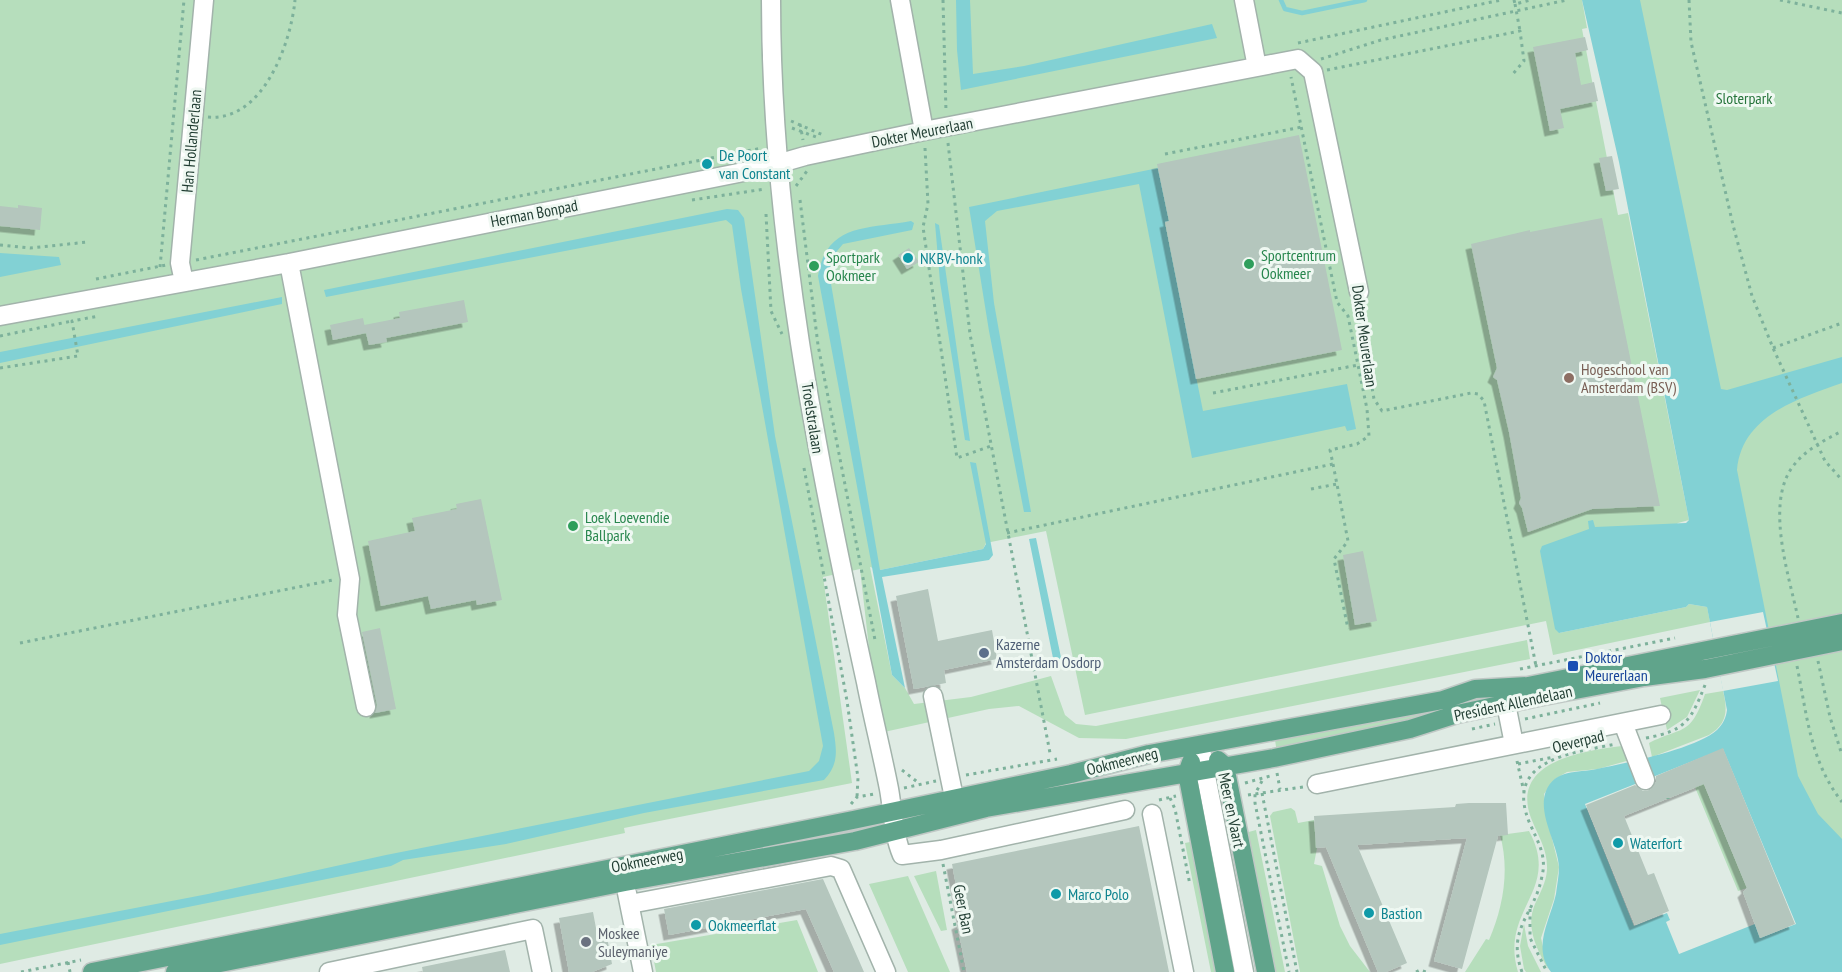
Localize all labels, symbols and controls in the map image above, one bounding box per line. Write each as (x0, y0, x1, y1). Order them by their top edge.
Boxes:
park label: Sloterpark (1716, 88, 1773, 108)
street label: Han Hollanderlaan (177, 89, 205, 193)
street label: Dokter Meurerlaan (870, 112, 974, 152)
place label: De Poort van Constant (719, 145, 791, 183)
marker: De Poort van Constant (700, 157, 714, 171)
street label: Herman Bonpad (489, 195, 579, 231)
place label: Sportcentrum Ookmeer (1261, 245, 1336, 283)
place label: Sportpark Ookmeer (826, 247, 881, 285)
place label: NKBV-honk (920, 248, 983, 268)
marker: NKBV-honk (901, 251, 915, 265)
marker: Sportcentrum Ookmeer (1242, 257, 1256, 271)
marker: Sportpark Ookmeer (807, 259, 821, 273)
street label: Dokter Meurerlaan (1348, 284, 1382, 388)
place label: Hogeschool van Amsterdam (BSV) (1581, 359, 1676, 397)
marker: Hogeschool van Amsterdam (BSV) (1562, 371, 1576, 385)
street label: Troelstralaan (798, 381, 828, 455)
place label: Loek Loevendie Ballpark (585, 507, 670, 545)
marker: Loek Loevendie Ballpark (566, 519, 580, 533)
place label: Kazerne Amsterdam Osdorp (996, 634, 1101, 672)
marker: Kazerne Amsterdam Osdorp (977, 646, 991, 660)
place label: Doktor Meurerlaan (1585, 647, 1648, 685)
marker: Doktor Meurerlaan (1566, 659, 1580, 673)
street label: President Allendelaan (1452, 681, 1574, 725)
street label: Oeverpad (1550, 725, 1606, 757)
street label: Ookmeerweg (1084, 743, 1160, 779)
street label: Meer en Vaart (1214, 771, 1250, 850)
place label: Waterfort (1630, 833, 1683, 853)
marker: Waterfort (1611, 836, 1625, 850)
street label: Ookmeerweg (610, 843, 684, 877)
street label: Geer Ban (949, 883, 979, 935)
place label: Marco Polo (1068, 884, 1129, 904)
marker: Marco Polo (1049, 887, 1063, 901)
place label: Bastion (1381, 903, 1422, 923)
marker: Bastion (1362, 906, 1376, 920)
place label: Ookmeerflat (708, 915, 777, 935)
marker: Ookmeerflat (689, 918, 703, 932)
place label: Moskee Suleymaniye (598, 923, 668, 961)
marker: Moskee Suleymaniye (579, 935, 593, 949)

